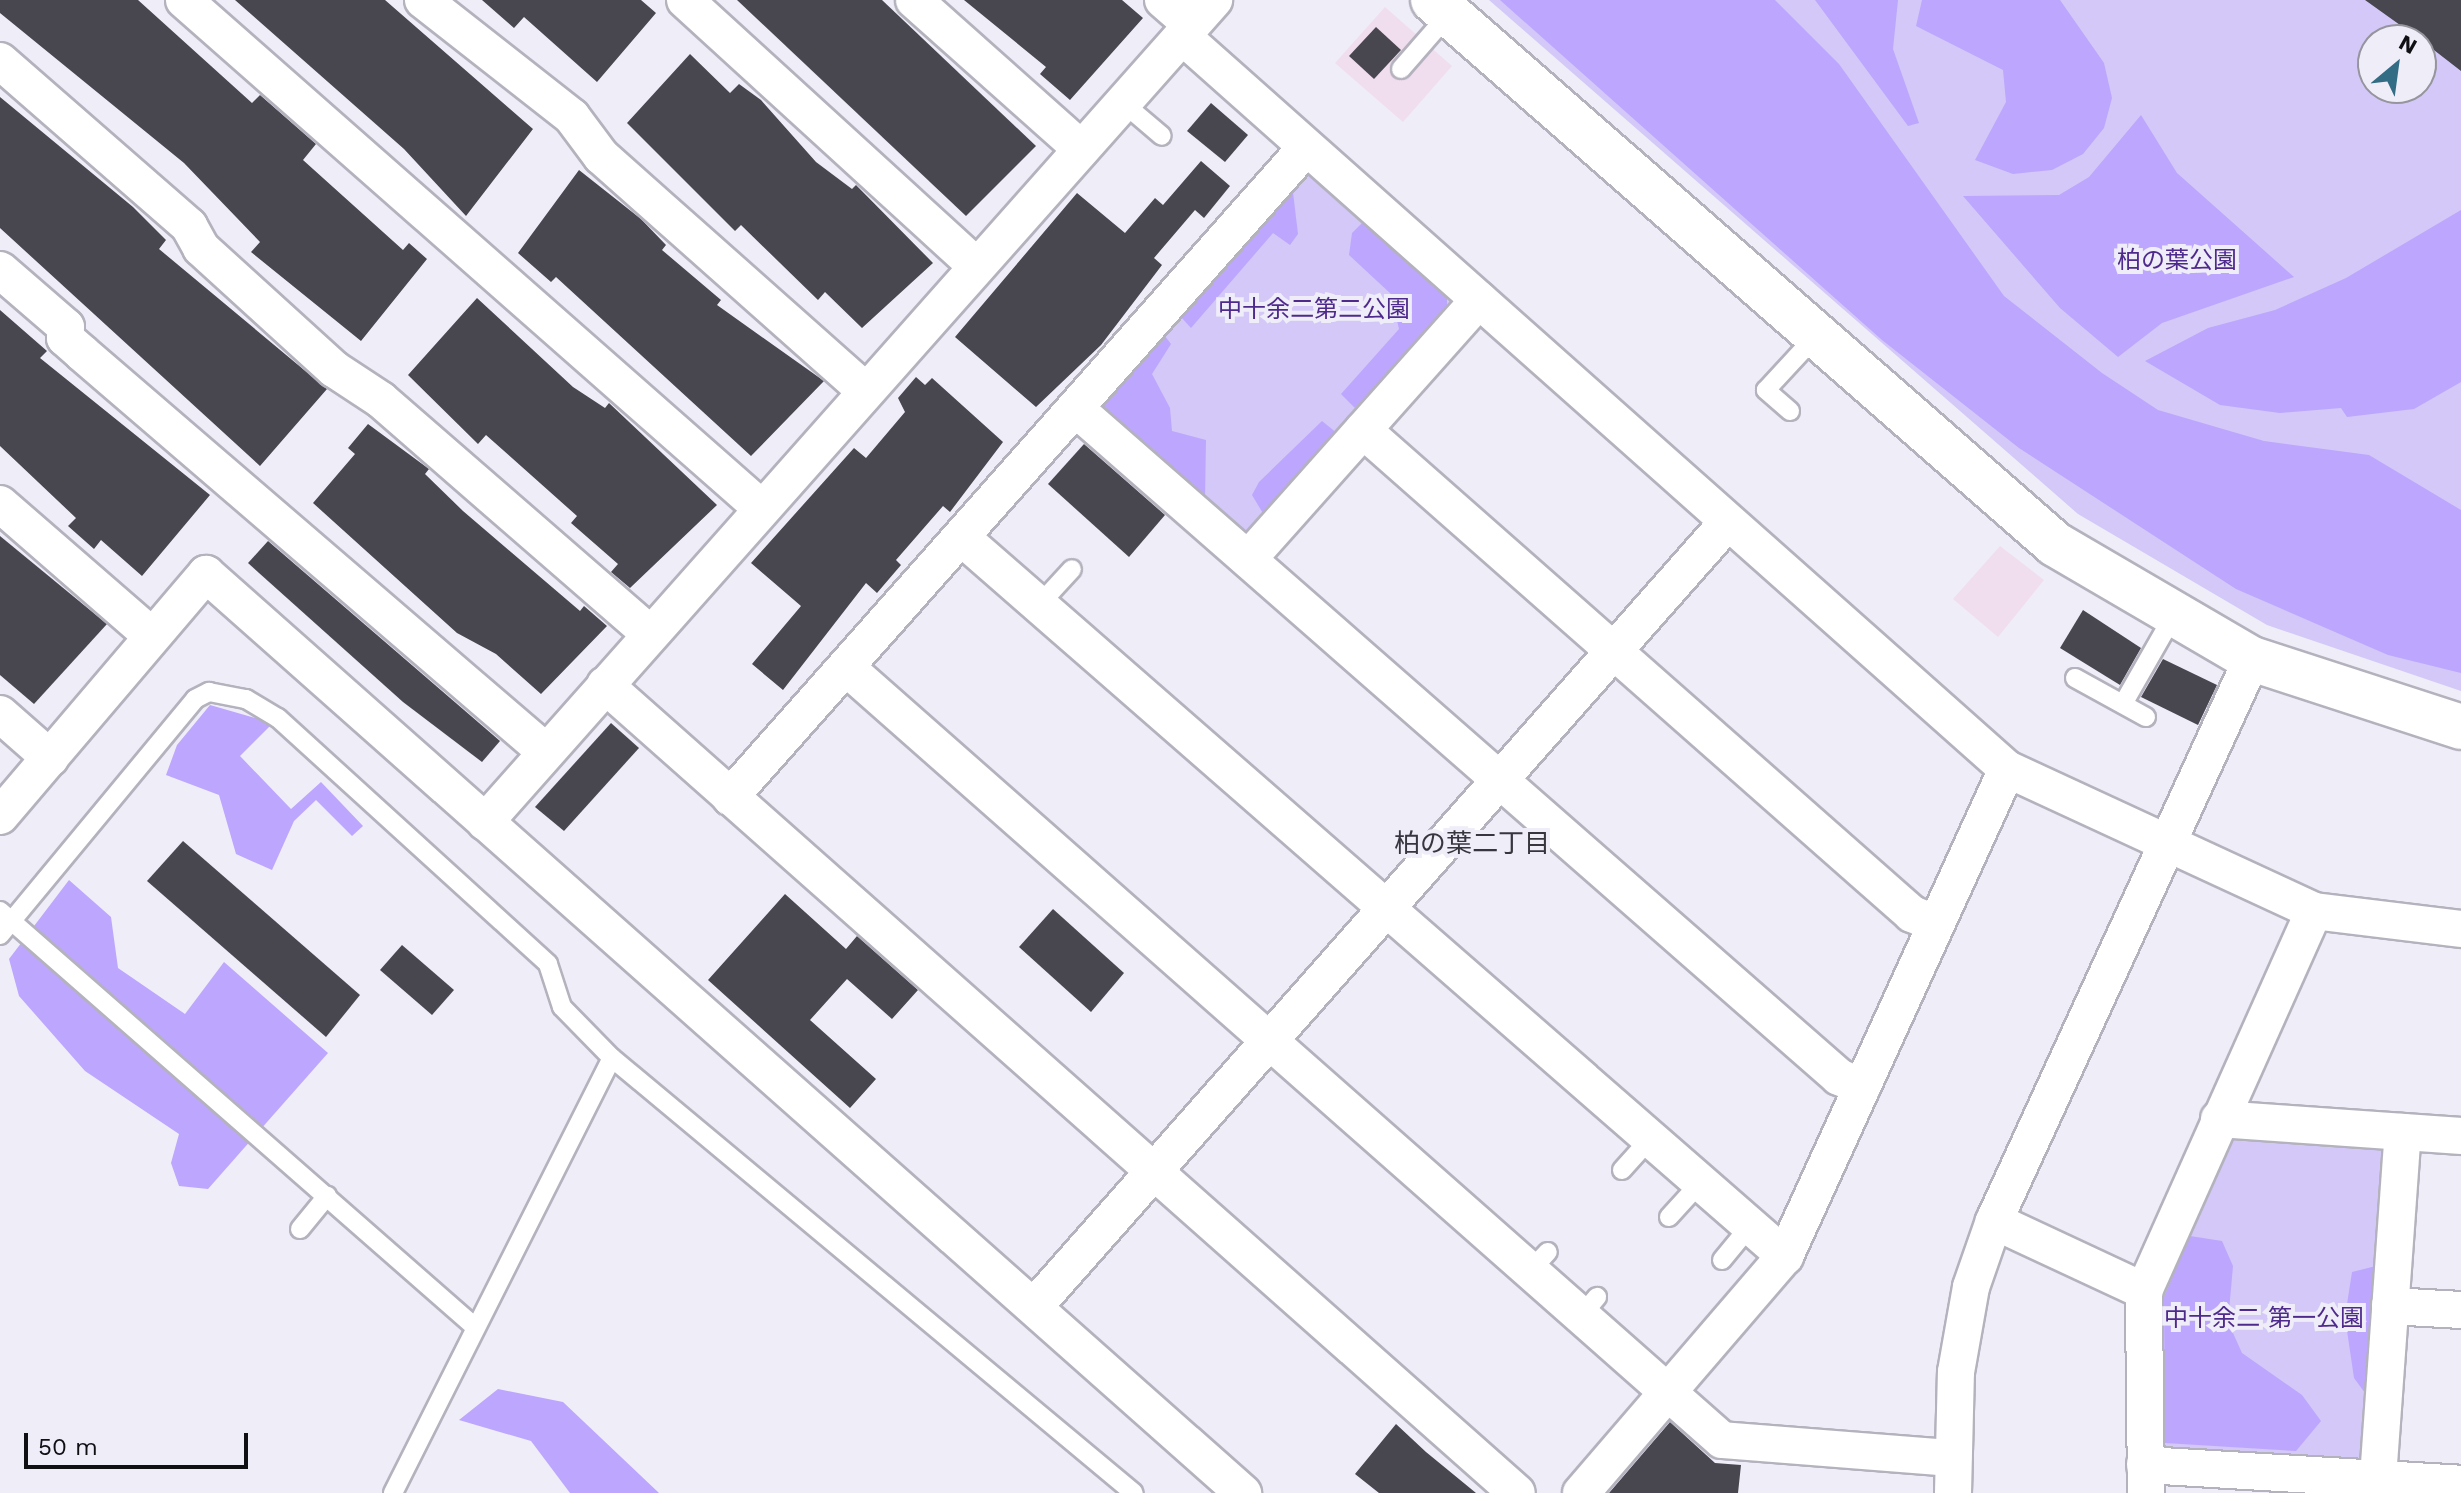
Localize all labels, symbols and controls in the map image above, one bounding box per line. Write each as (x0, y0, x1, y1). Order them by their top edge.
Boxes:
north arrow (2357, 24, 2437, 104)
text: N (2395, 29, 2421, 59)
park label: 柏の葉公園 (2117, 247, 2237, 275)
park label: 中十余二第二公園 (1218, 296, 1410, 324)
district label: 柏の葉二丁目 (1394, 828, 1550, 860)
park label: 中十余二 第一公園 (2164, 1305, 2364, 1333)
scale bar (28, 1417, 252, 1467)
text: 50 m (38, 1433, 98, 1461)

